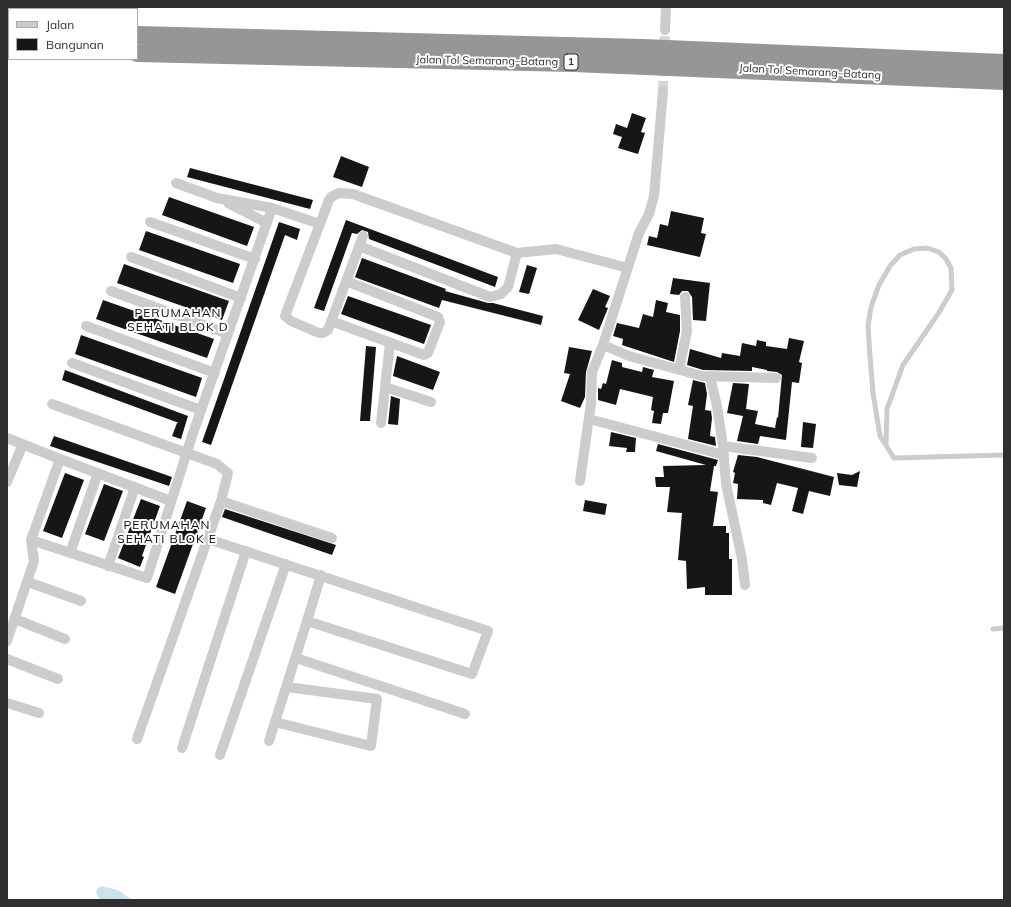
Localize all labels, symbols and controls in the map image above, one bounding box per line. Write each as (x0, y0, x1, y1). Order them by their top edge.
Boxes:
legend (8, 8, 138, 60)
text: Jalan (46, 17, 74, 32)
text: Bangunan (46, 37, 104, 52)
street label: Jalan Tol Semarang–Batang (416, 53, 558, 69)
road number: 1 (564, 54, 578, 70)
street label: Jalan Tol Semarang–Batang (739, 62, 881, 82)
district label: PERUMAHAN SEHATI BLOK D (127, 306, 229, 334)
district label: PERUMAHAN SEHATI BLOK E (117, 518, 217, 546)

